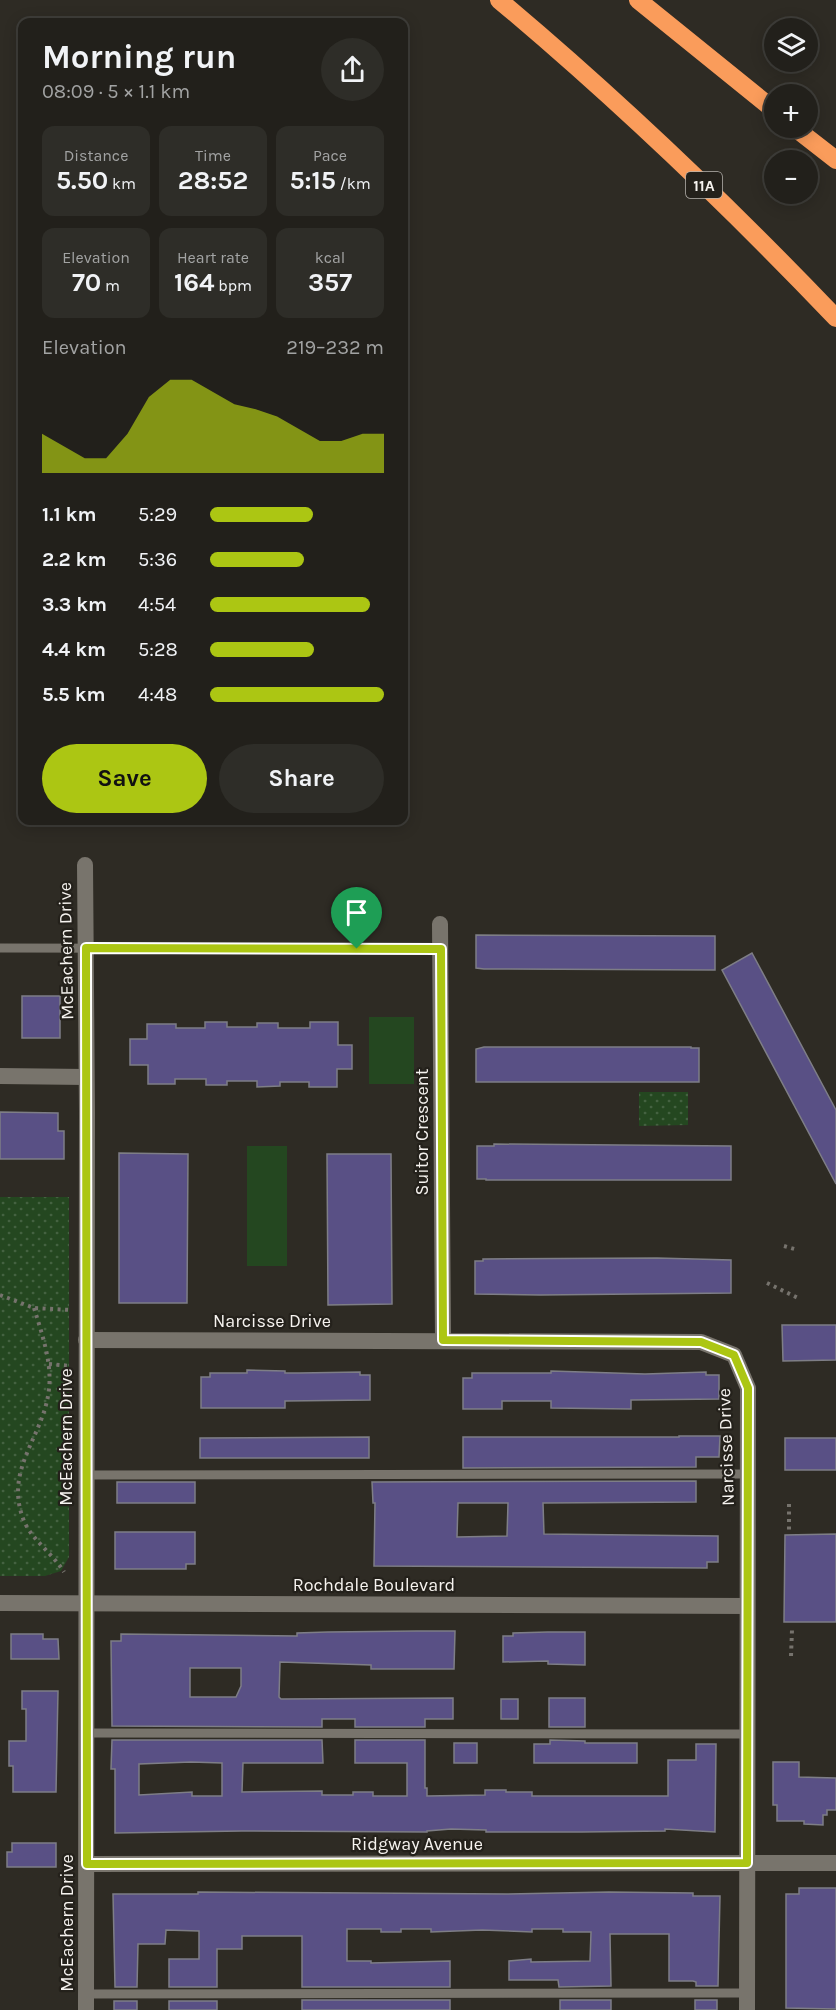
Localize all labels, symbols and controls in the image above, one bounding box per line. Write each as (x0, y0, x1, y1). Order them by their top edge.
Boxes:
map controls (764, 18, 818, 204)
button: layers (764, 18, 818, 72)
text: Morning run (42, 38, 236, 76)
button: share (321, 38, 384, 101)
text: 08:09 · 5 × 1.1 km (42, 80, 190, 103)
button: + (764, 84, 818, 138)
text: Distance (64, 146, 128, 165)
text: Time (195, 146, 231, 165)
text: Pace (313, 146, 347, 165)
button: − (764, 150, 818, 204)
text: 5.50 (56, 165, 108, 196)
text: 28:52 (178, 165, 248, 196)
text: 5:15 (289, 165, 336, 196)
road number: 11A (686, 172, 722, 198)
text: km (108, 174, 136, 193)
text: /km (336, 174, 371, 193)
text: Elevation (62, 248, 130, 267)
text: Heart rate (177, 248, 249, 267)
text: kcal (315, 248, 345, 267)
text: 70 (72, 267, 101, 298)
text: 164 (174, 267, 214, 298)
text: 357 (308, 267, 352, 298)
text: m (101, 276, 120, 295)
text: bpm (214, 276, 252, 295)
text: Elevation (42, 336, 127, 359)
text: 219–232 m (286, 336, 384, 359)
text: 1.1 km (42, 503, 96, 526)
text: 5:29 (138, 503, 177, 526)
text: 2.2 km (42, 548, 106, 571)
text: 5:36 (138, 548, 177, 571)
text: 3.3 km (42, 593, 107, 616)
text: 4:54 (138, 593, 176, 616)
text: 4.4 km (42, 638, 106, 661)
text: 5:28 (138, 638, 178, 661)
text: 5.5 km (42, 683, 105, 706)
text: 4:48 (138, 683, 177, 706)
button: Save (42, 744, 207, 813)
button: Share (219, 744, 384, 813)
street label: McEachern Drive (54, 882, 78, 1020)
pin (331, 887, 382, 949)
icon: arrive (340, 896, 373, 929)
street label: Suitor Crescent (411, 1068, 433, 1195)
street label: Narcisse Drive (213, 1310, 331, 1332)
street label: McEachern Drive (55, 1368, 77, 1506)
street label: Narcisse Drive (713, 1388, 739, 1506)
street label: Rochdale Boulevard (293, 1574, 455, 1596)
street label: Ridgway Avenue (351, 1833, 483, 1855)
street label: McEachern Drive (56, 1854, 78, 1992)

